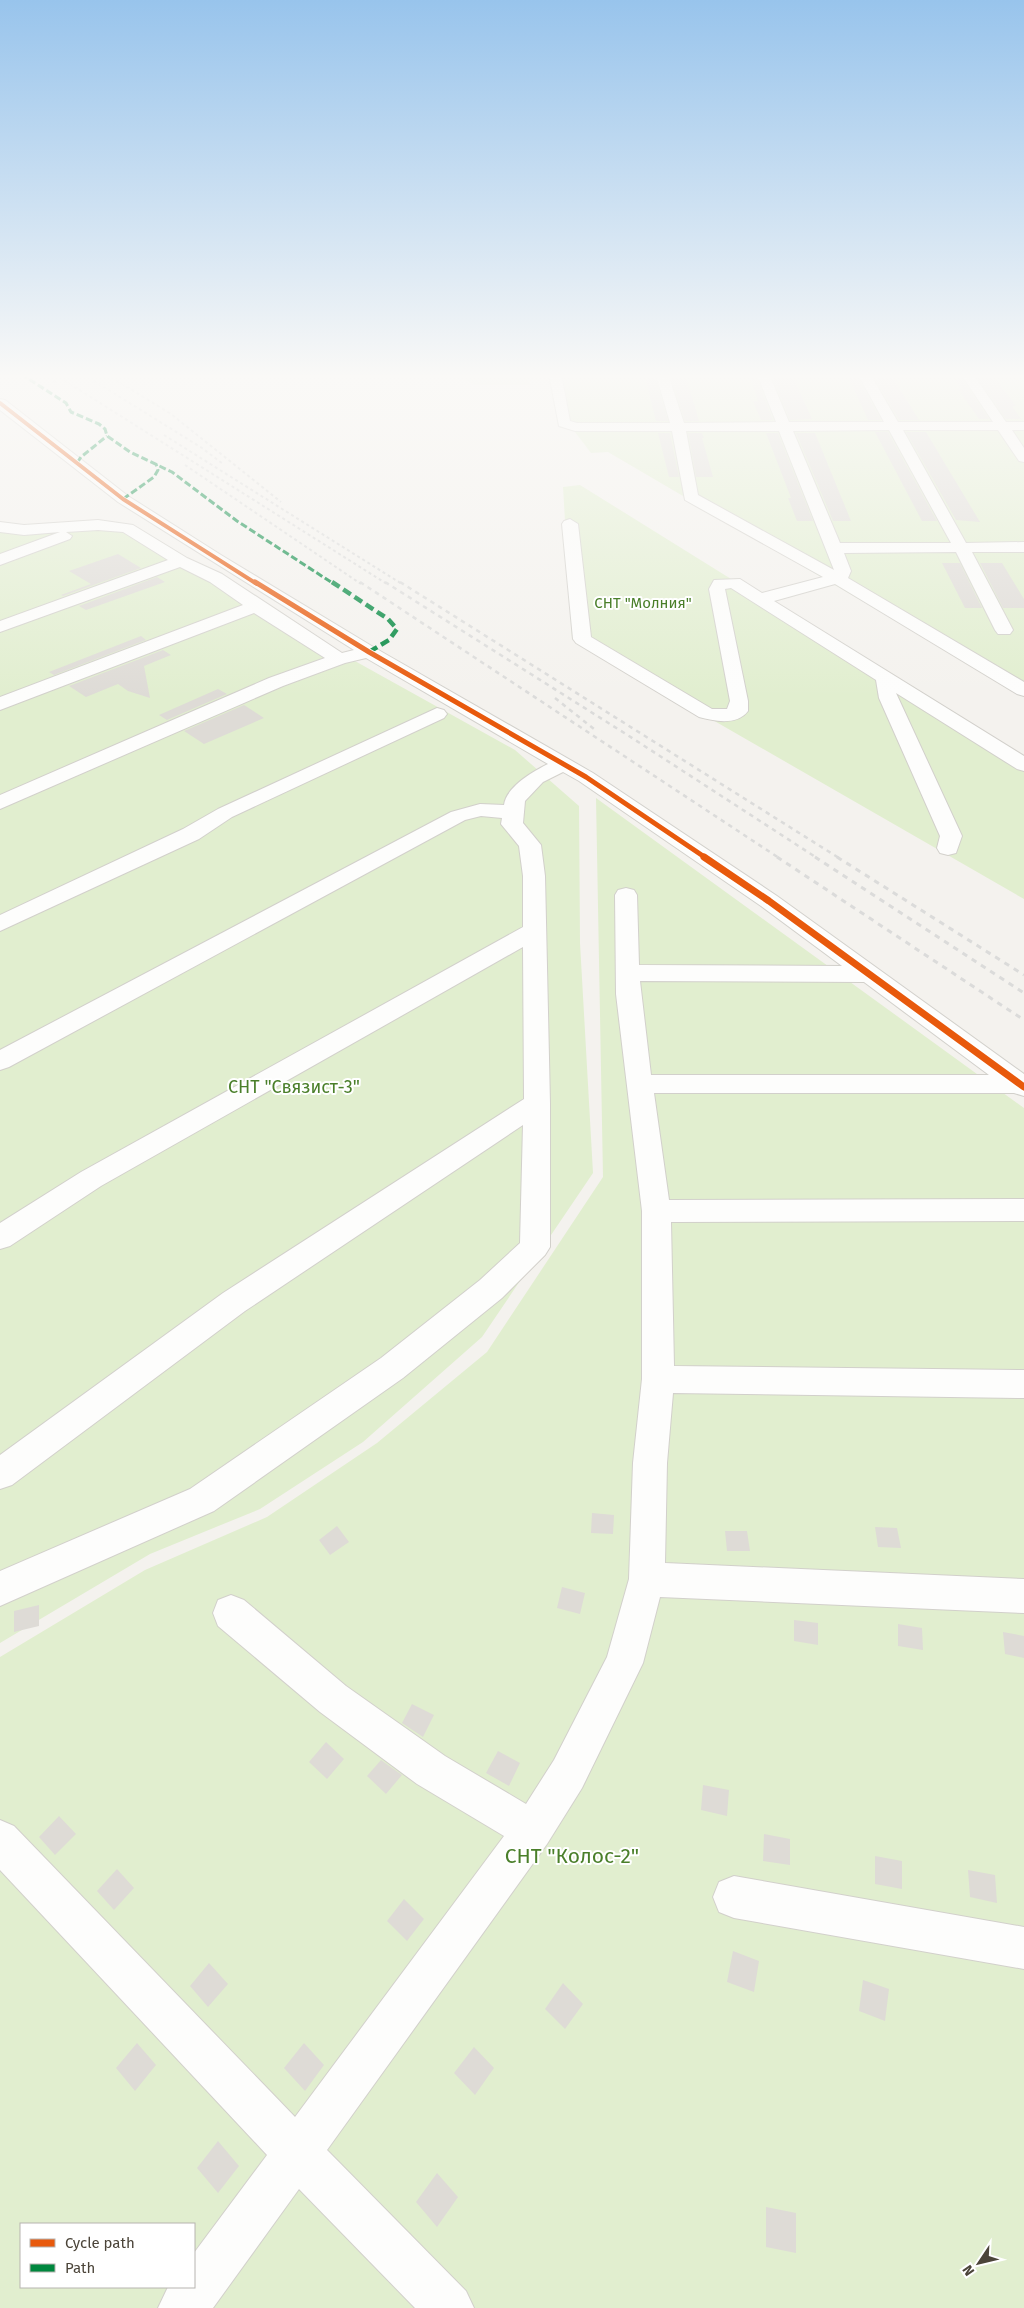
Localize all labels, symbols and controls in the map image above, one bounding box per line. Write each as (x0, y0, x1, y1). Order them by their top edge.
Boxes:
park label: СНТ "Молния" (594, 594, 692, 612)
park label: СНТ "Связист-3" (228, 1076, 360, 1098)
park label: СНТ "Колос-2" (505, 1843, 639, 1869)
legend (20, 2223, 195, 2288)
text: Cycle path (65, 2234, 135, 2252)
north arrow (954, 2238, 1004, 2288)
text: Path (65, 2259, 95, 2277)
text: N (959, 2261, 978, 2279)

